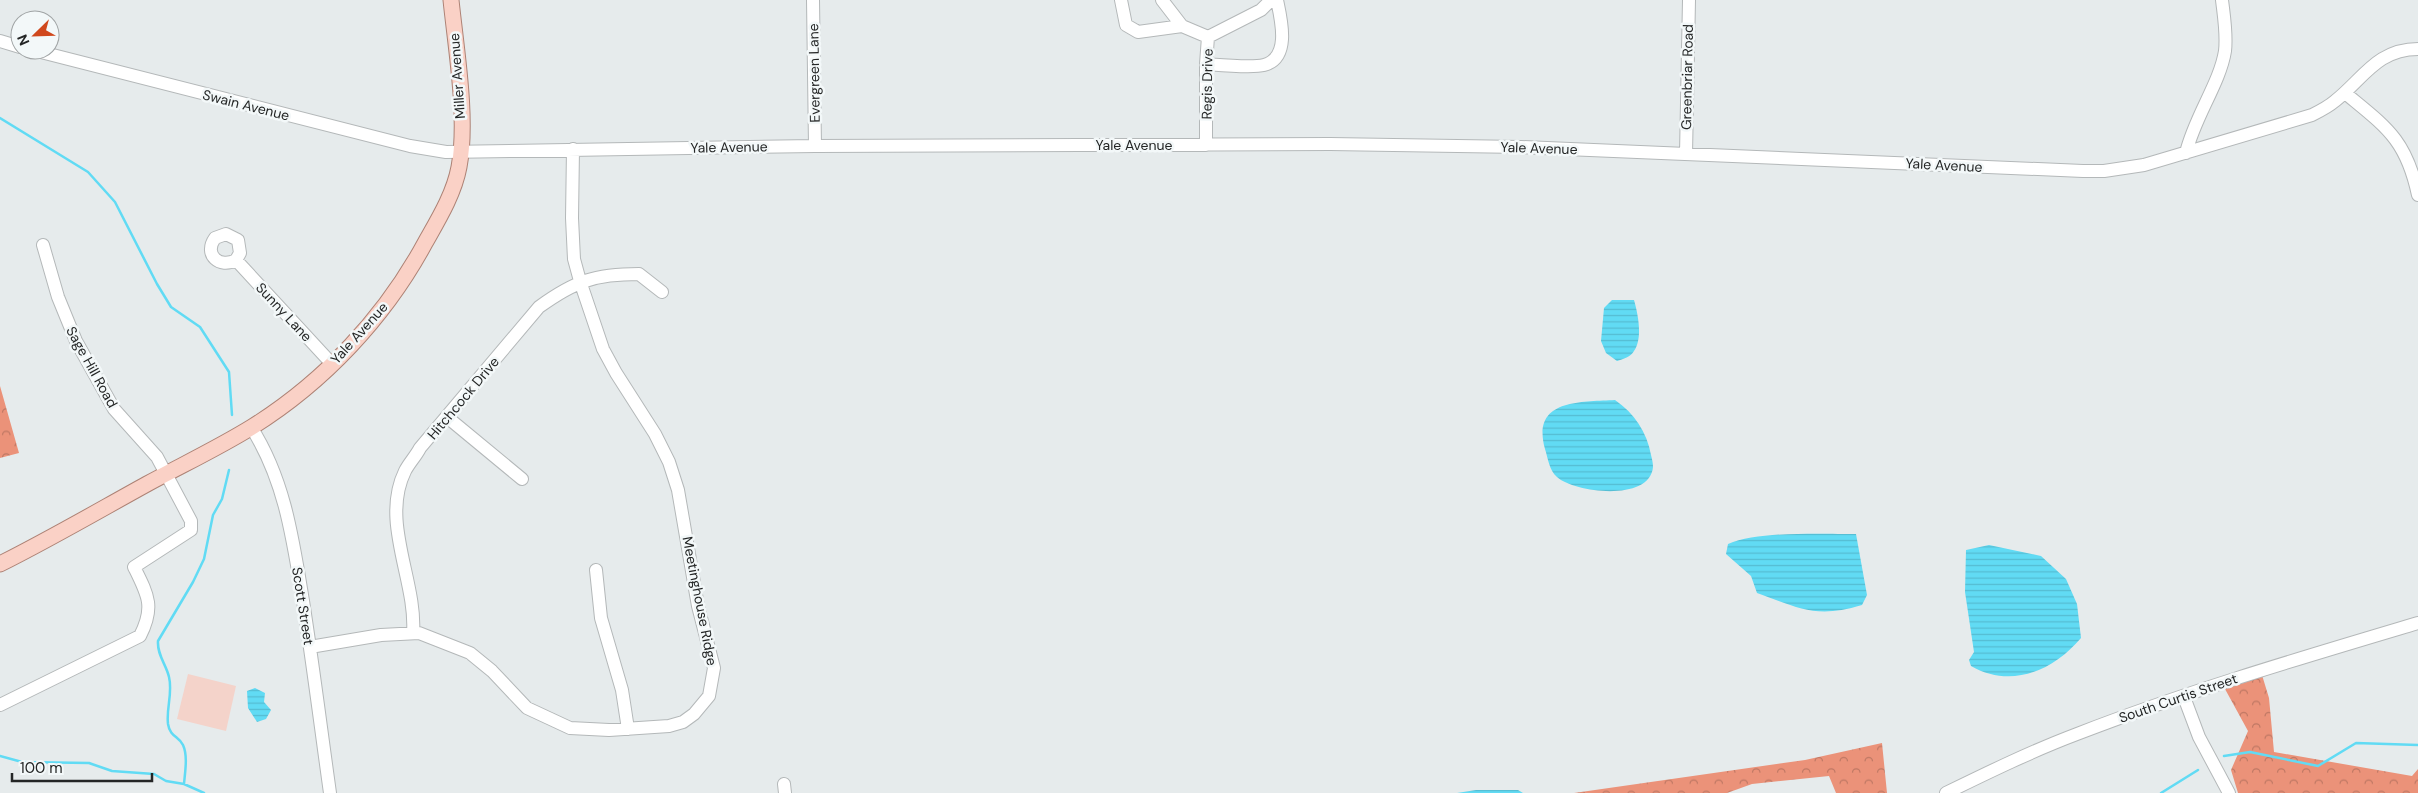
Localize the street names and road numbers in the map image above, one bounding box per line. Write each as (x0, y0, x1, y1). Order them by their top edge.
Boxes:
street label: Evergreen Lane (804, 23, 824, 123)
street label: Greenbriar Road (1677, 24, 1697, 130)
street label: Miller Avenue (445, 33, 469, 119)
street label: Regis Drive (1197, 48, 1217, 120)
street label: Swain Avenue (201, 86, 291, 124)
street label: Yale Avenue (1095, 136, 1173, 154)
street label: Yale Avenue (690, 137, 768, 157)
street label: Yale Avenue (1500, 138, 1578, 158)
street label: Yale Avenue (1905, 154, 1983, 176)
street label: Sunny Lane (252, 279, 316, 345)
street label: Yale Avenue (327, 298, 392, 368)
street label: Sage Hill Road (62, 323, 122, 411)
street label: Hitchcock Drive (423, 353, 503, 443)
street label: Meetinghouse Ridge (679, 535, 721, 667)
street label: Scott Street (288, 566, 318, 646)
street label: South Curtis Street (2116, 669, 2240, 727)

